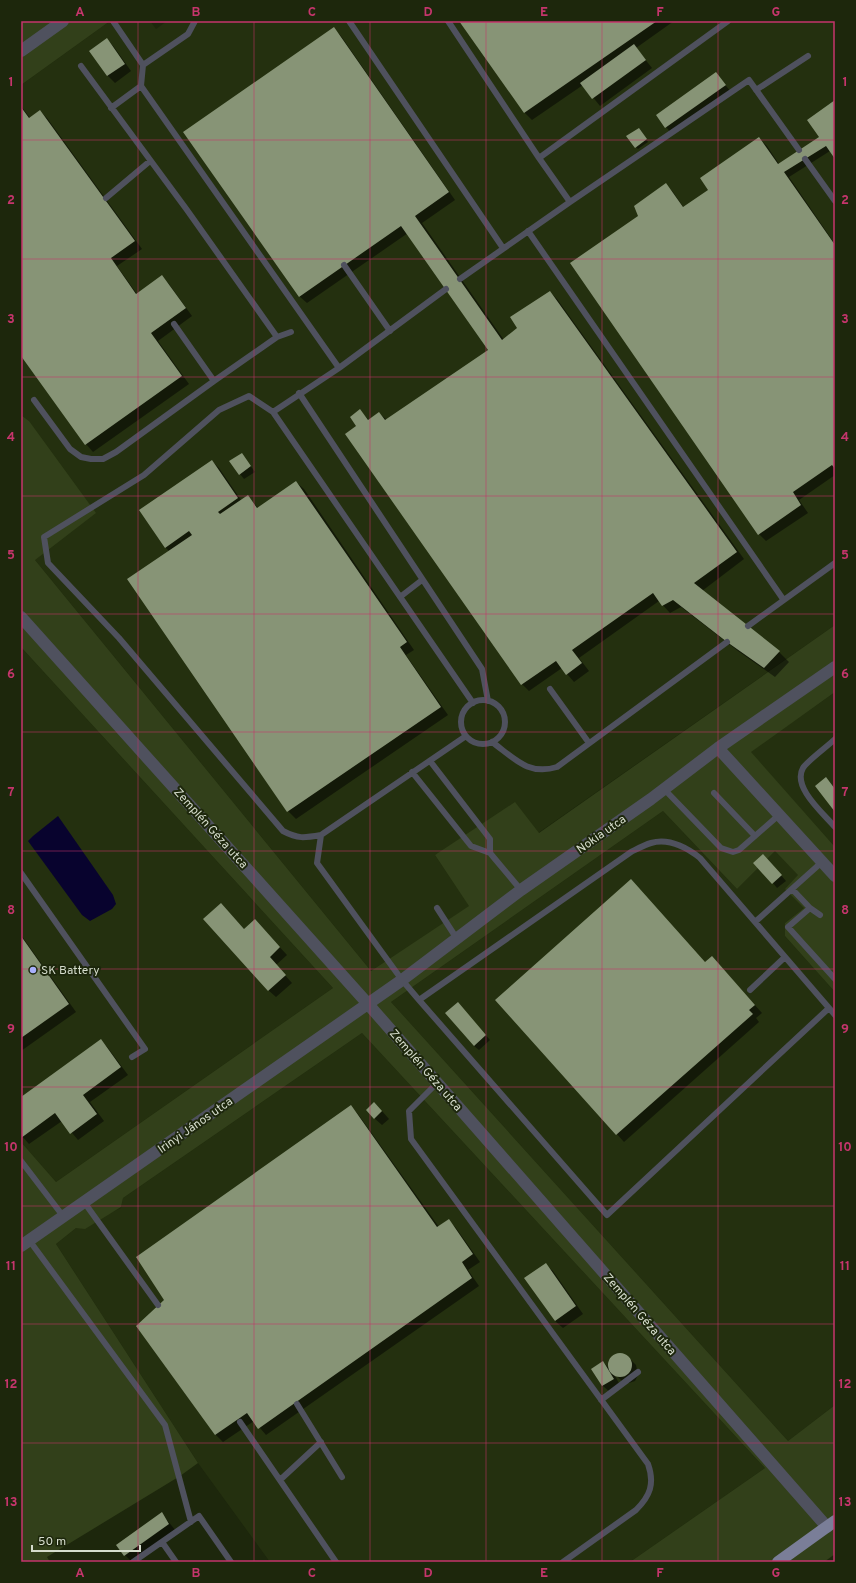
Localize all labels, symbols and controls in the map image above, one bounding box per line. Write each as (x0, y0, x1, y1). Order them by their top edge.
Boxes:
text: A (75, 5, 85, 21)
text: B (192, 5, 201, 21)
text: C (308, 5, 316, 21)
text: D (423, 5, 433, 21)
text: E (540, 5, 548, 21)
text: F (656, 5, 664, 21)
text: G (772, 5, 781, 21)
text: 1 (8, 75, 14, 91)
text: 1 (842, 75, 848, 91)
text: 2 (7, 193, 15, 209)
text: 2 (841, 193, 849, 209)
text: 3 (7, 312, 15, 328)
text: 3 (841, 312, 849, 328)
text: 4 (7, 430, 15, 446)
text: 4 (841, 430, 849, 446)
text: 5 (7, 548, 15, 564)
text: 5 (841, 548, 849, 564)
text: 6 (7, 667, 15, 683)
text: 6 (841, 667, 849, 683)
text: 7 (8, 785, 15, 801)
street label: Zemplén Géza utca (170, 785, 251, 873)
text: 7 (842, 785, 849, 801)
street label: Nokia utca (574, 812, 630, 858)
text: 8 (7, 903, 15, 919)
text: 8 (841, 903, 849, 919)
place label: SK Battery (41, 963, 100, 979)
marker: SK Battery (28, 965, 38, 975)
text: 9 (7, 1022, 15, 1038)
text: 9 (841, 1022, 849, 1038)
street label: Zemplén Géza utca (385, 1026, 465, 1115)
street label: Irinyi János utca (155, 1094, 236, 1158)
text: 10 (4, 1140, 18, 1156)
text: 10 (838, 1140, 852, 1156)
text: 11 (6, 1259, 16, 1275)
text: 11 (840, 1259, 850, 1275)
street label: Zemplén Géza utca (599, 1270, 679, 1359)
text: 12 (4, 1377, 18, 1393)
text: 12 (838, 1377, 852, 1393)
text: 13 (5, 1495, 18, 1511)
text: 13 (839, 1495, 852, 1511)
scale bar (32, 1527, 140, 1553)
text: 50 m (38, 1534, 66, 1550)
text: A (75, 1566, 85, 1582)
text: B (192, 1566, 201, 1582)
text: C (308, 1566, 316, 1582)
text: D (423, 1566, 433, 1582)
text: E (540, 1566, 548, 1582)
text: F (656, 1566, 664, 1582)
text: G (772, 1566, 781, 1582)

